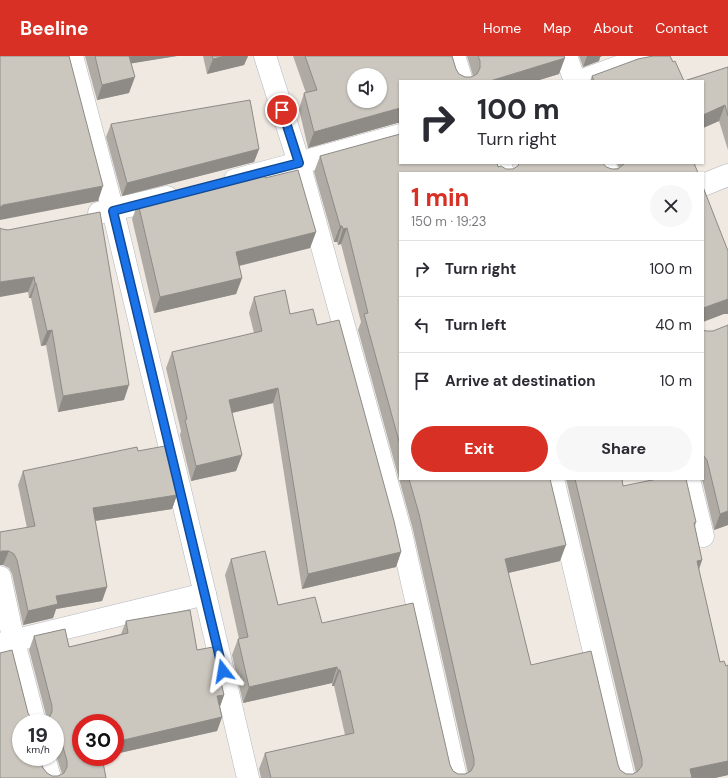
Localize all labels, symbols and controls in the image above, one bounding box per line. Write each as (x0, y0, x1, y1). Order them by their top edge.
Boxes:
text: Beeline (20, 16, 88, 41)
text: Home (483, 19, 521, 37)
text: Map (543, 19, 571, 37)
text: About (593, 19, 633, 37)
text: Contact (655, 19, 708, 37)
map controls (347, 68, 387, 108)
button: sound (347, 68, 387, 108)
text: 100 m (477, 91, 560, 128)
pin (265, 93, 299, 127)
icon: right (411, 96, 463, 148)
icon: arrive (271, 99, 293, 121)
text: Turn right (477, 127, 557, 151)
text: 1 min (411, 182, 469, 213)
button: close (650, 185, 692, 227)
text: 150 m · 19:23 (411, 213, 486, 230)
icon: right (411, 258, 433, 280)
text: Turn right (445, 259, 516, 279)
text: 100 m (649, 259, 692, 279)
icon: left (411, 314, 433, 336)
text: Turn left (445, 315, 506, 335)
text: 40 m (655, 315, 692, 335)
icon: arrive (411, 370, 433, 392)
text: Arrive at destination (445, 371, 596, 391)
text: 10 m (660, 371, 692, 391)
button: Exit (411, 426, 548, 472)
button: Share (556, 426, 692, 472)
position arrow (202, 650, 244, 692)
speed limit sign: 30 (72, 714, 124, 766)
text: 19 (28, 722, 48, 748)
text: km/h (26, 743, 50, 756)

